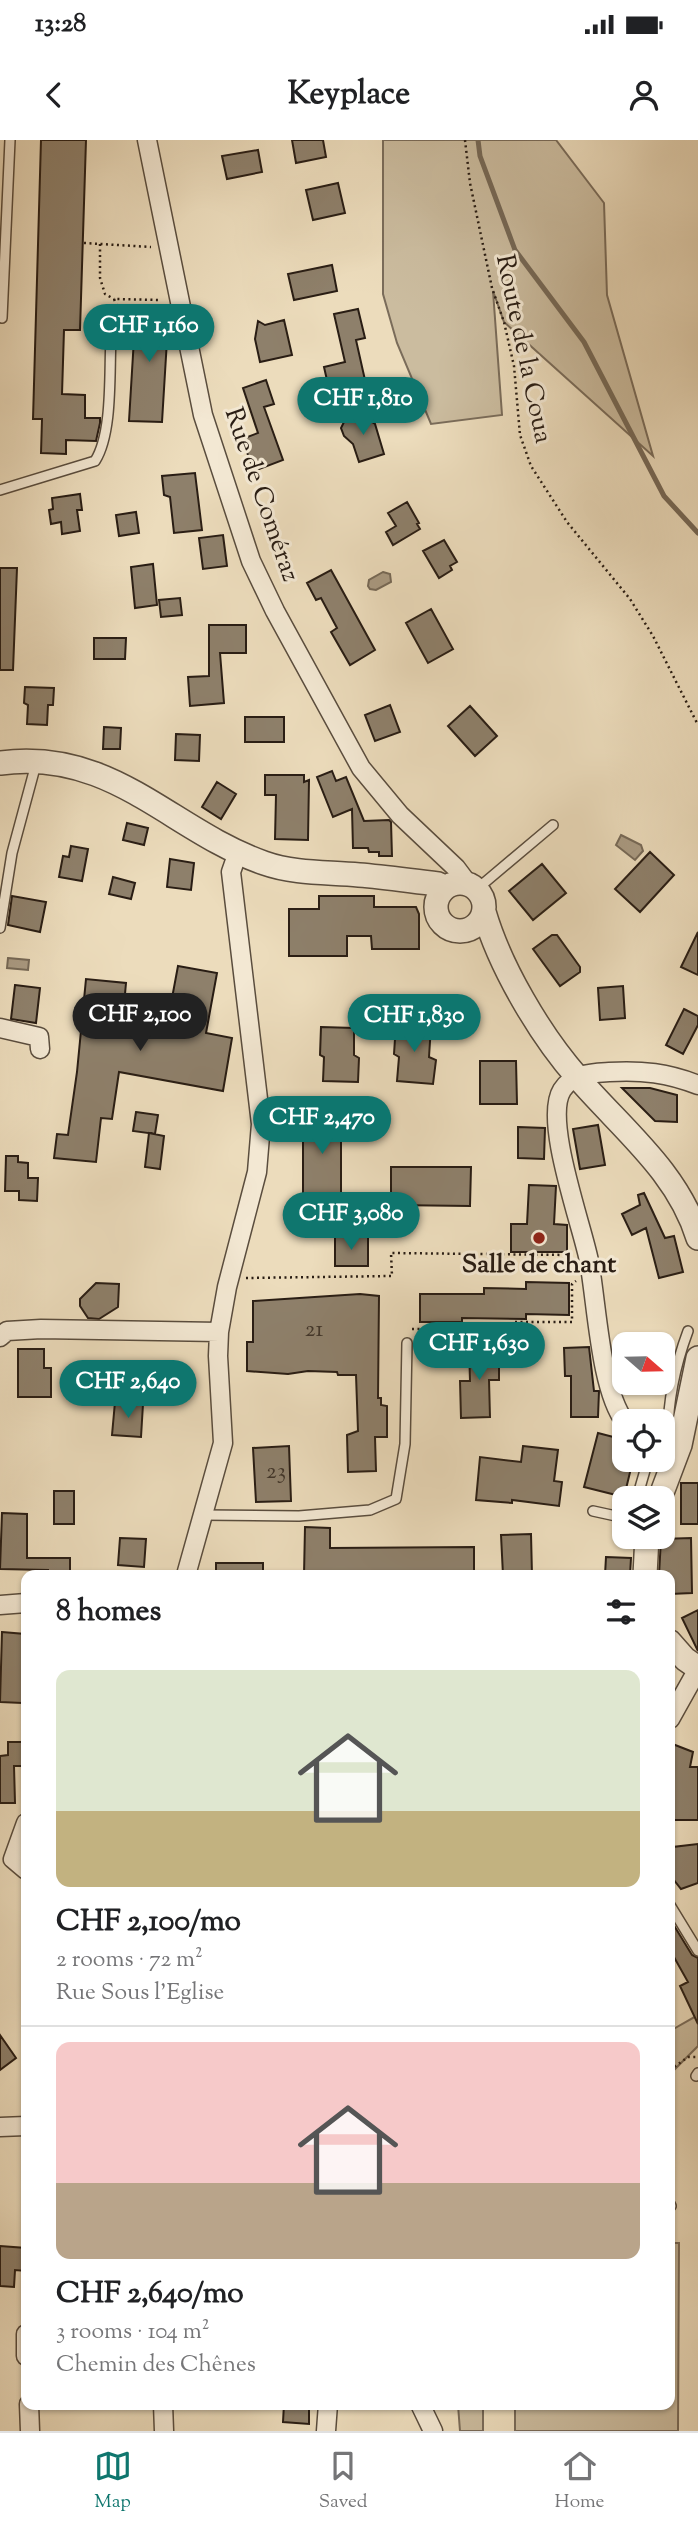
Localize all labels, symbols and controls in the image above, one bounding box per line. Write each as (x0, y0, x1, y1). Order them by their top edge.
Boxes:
text: 13:28 (35, 6, 86, 43)
text: Keyplace (288, 72, 410, 118)
icon: back (35, 76, 73, 114)
icon: person (625, 76, 663, 114)
street label: Route de la Coua (485, 251, 561, 447)
pin: CHF 1,160 (69, 304, 229, 364)
text: CHF 1,160 (99, 310, 199, 343)
pin: CHF 1,810 (283, 378, 443, 437)
text: CHF 1,810 (313, 383, 413, 416)
street label: Rue de Coméraz (214, 403, 308, 587)
pin: CHF 2,100 (60, 993, 220, 1053)
pin: CHF 1,830 (334, 995, 494, 1054)
text: CHF 2,100 (89, 999, 191, 1032)
text: CHF 1,830 (364, 1000, 464, 1033)
pin: CHF 2,470 (242, 1096, 402, 1156)
text: CHF 2,470 (269, 1102, 375, 1135)
pin: CHF 3,080 (271, 1192, 431, 1252)
text: CHF 3,080 (299, 1198, 403, 1231)
marker: Salle de chant (531, 1230, 547, 1246)
place label: Salle de chant (462, 1247, 616, 1284)
house number: 21 (305, 1314, 323, 1347)
pin: CHF 1,630 (399, 1322, 559, 1382)
text: CHF 1,630 (429, 1328, 529, 1361)
north arrow (612, 1332, 676, 1395)
map controls (612, 1332, 675, 1549)
pin: CHF 2,640 (48, 1360, 208, 1420)
text: CHF 2,640 (76, 1366, 181, 1399)
button: locate (612, 1409, 675, 1472)
house number: 23 (266, 1456, 286, 1489)
button: layers (612, 1486, 675, 1549)
text: 8 homes (56, 1591, 161, 1634)
icon: filters (602, 1593, 640, 1631)
icon: home (285, 1715, 411, 1841)
text: CHF 2,100/mo (56, 1901, 241, 1944)
text: 2 rooms · 72 m² (56, 1944, 203, 1977)
text: Rue Sous l'Eglise (56, 1977, 224, 2010)
icon: home (285, 2087, 411, 2213)
text: CHF 2,640/mo (56, 2273, 244, 2316)
text: 3 rooms · 104 m² (56, 2316, 210, 2349)
text: Chemin des Chênes (56, 2349, 256, 2382)
tab: Map (94, 2447, 132, 2516)
tab: Saved (319, 2447, 367, 2516)
tab: Home (555, 2447, 604, 2516)

